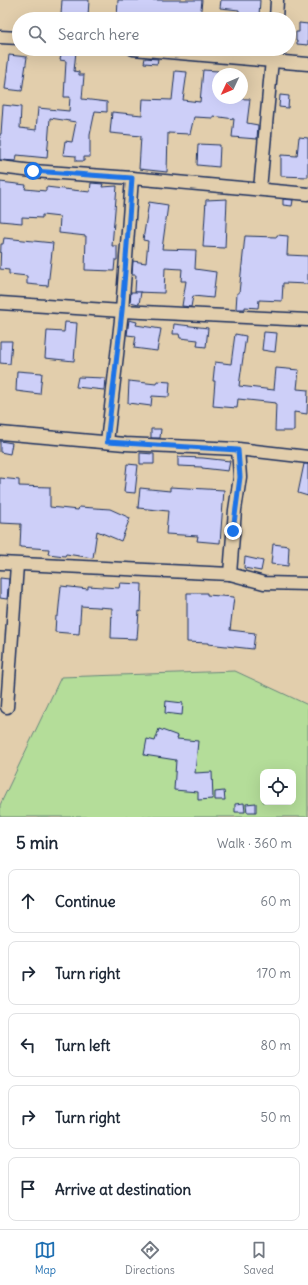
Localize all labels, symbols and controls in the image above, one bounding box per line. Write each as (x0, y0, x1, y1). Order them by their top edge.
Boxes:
search box (12, 12, 296, 56)
icon: search (26, 23, 48, 45)
text: Search here (58, 25, 139, 44)
north arrow (212, 68, 248, 104)
route start (24, 162, 42, 180)
route end (224, 522, 242, 540)
map controls (260, 769, 296, 805)
button: locate (260, 769, 296, 805)
text: 5 min (16, 832, 58, 854)
text: Walk · 360 m (217, 835, 292, 852)
icon: ahead (17, 890, 39, 912)
text: Continue (55, 892, 116, 911)
text: 60 m (260, 893, 291, 910)
icon: right (17, 962, 39, 984)
text: Turn right (55, 964, 120, 983)
text: 170 m (256, 965, 291, 982)
icon: left (17, 1034, 39, 1056)
text: Turn left (55, 1036, 110, 1055)
text: 80 m (260, 1037, 291, 1054)
icon: right (17, 1106, 39, 1128)
text: Turn right (55, 1108, 120, 1127)
text: 50 m (260, 1109, 291, 1126)
icon: arrive (17, 1178, 39, 1200)
text: Arrive at destination (55, 1180, 191, 1199)
tab: Map (34, 1239, 56, 1277)
tab: Directions (125, 1239, 175, 1277)
tab: Saved (243, 1239, 274, 1277)

